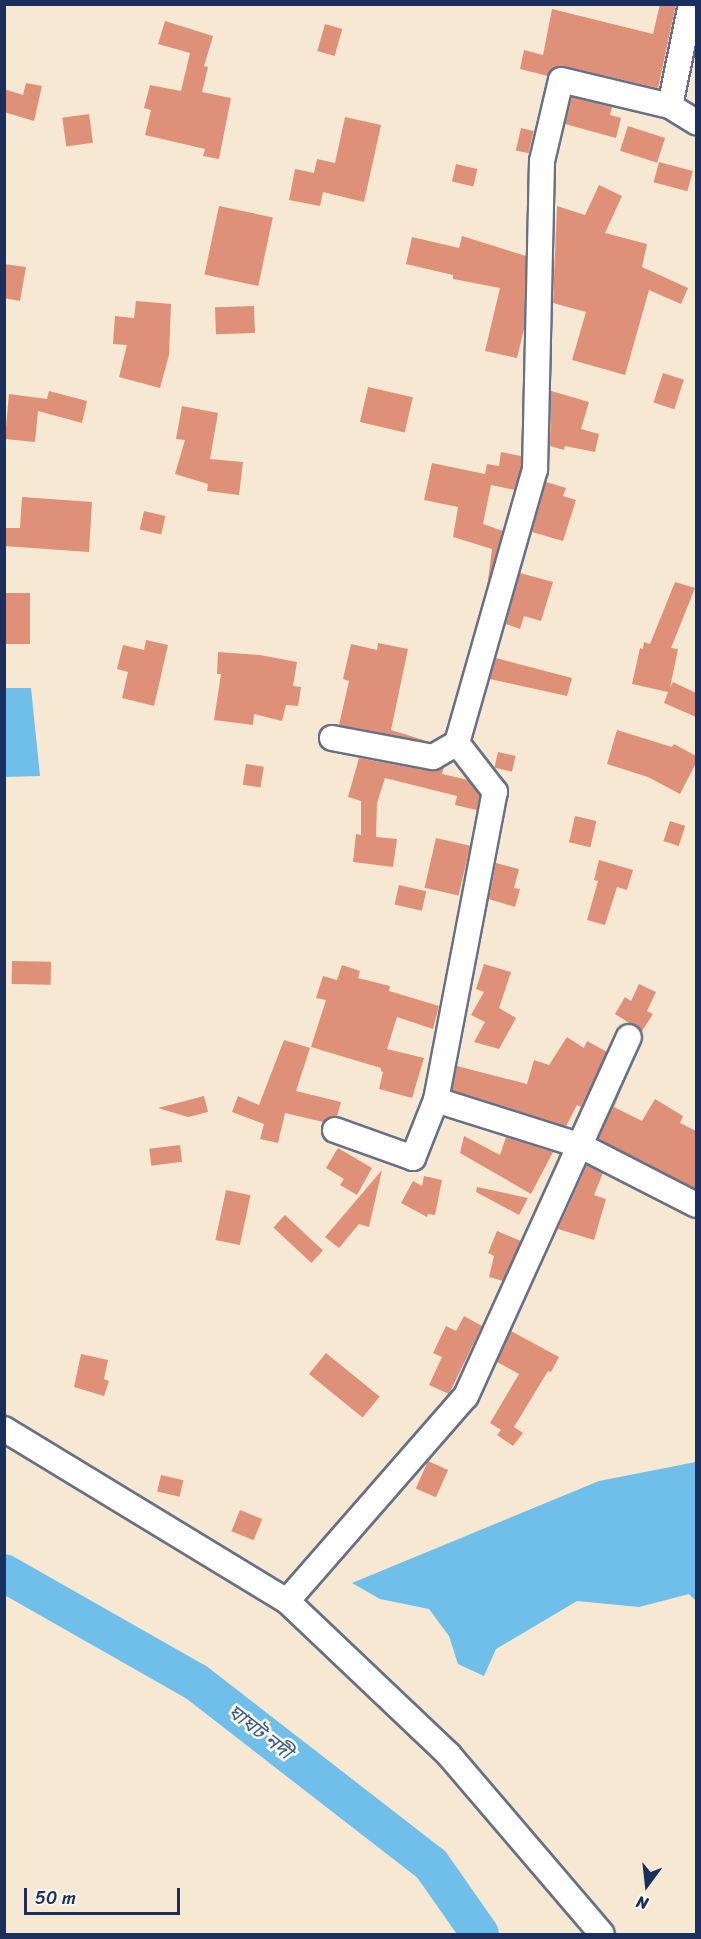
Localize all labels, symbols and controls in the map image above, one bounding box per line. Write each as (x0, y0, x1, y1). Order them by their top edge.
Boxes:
water label: ঘাঘট নদী (223, 1700, 297, 1764)
north arrow (617, 1855, 677, 1915)
scale bar (27, 1876, 183, 1914)
text: 50 m (35, 1882, 76, 1914)
text: N (633, 1887, 651, 1918)

